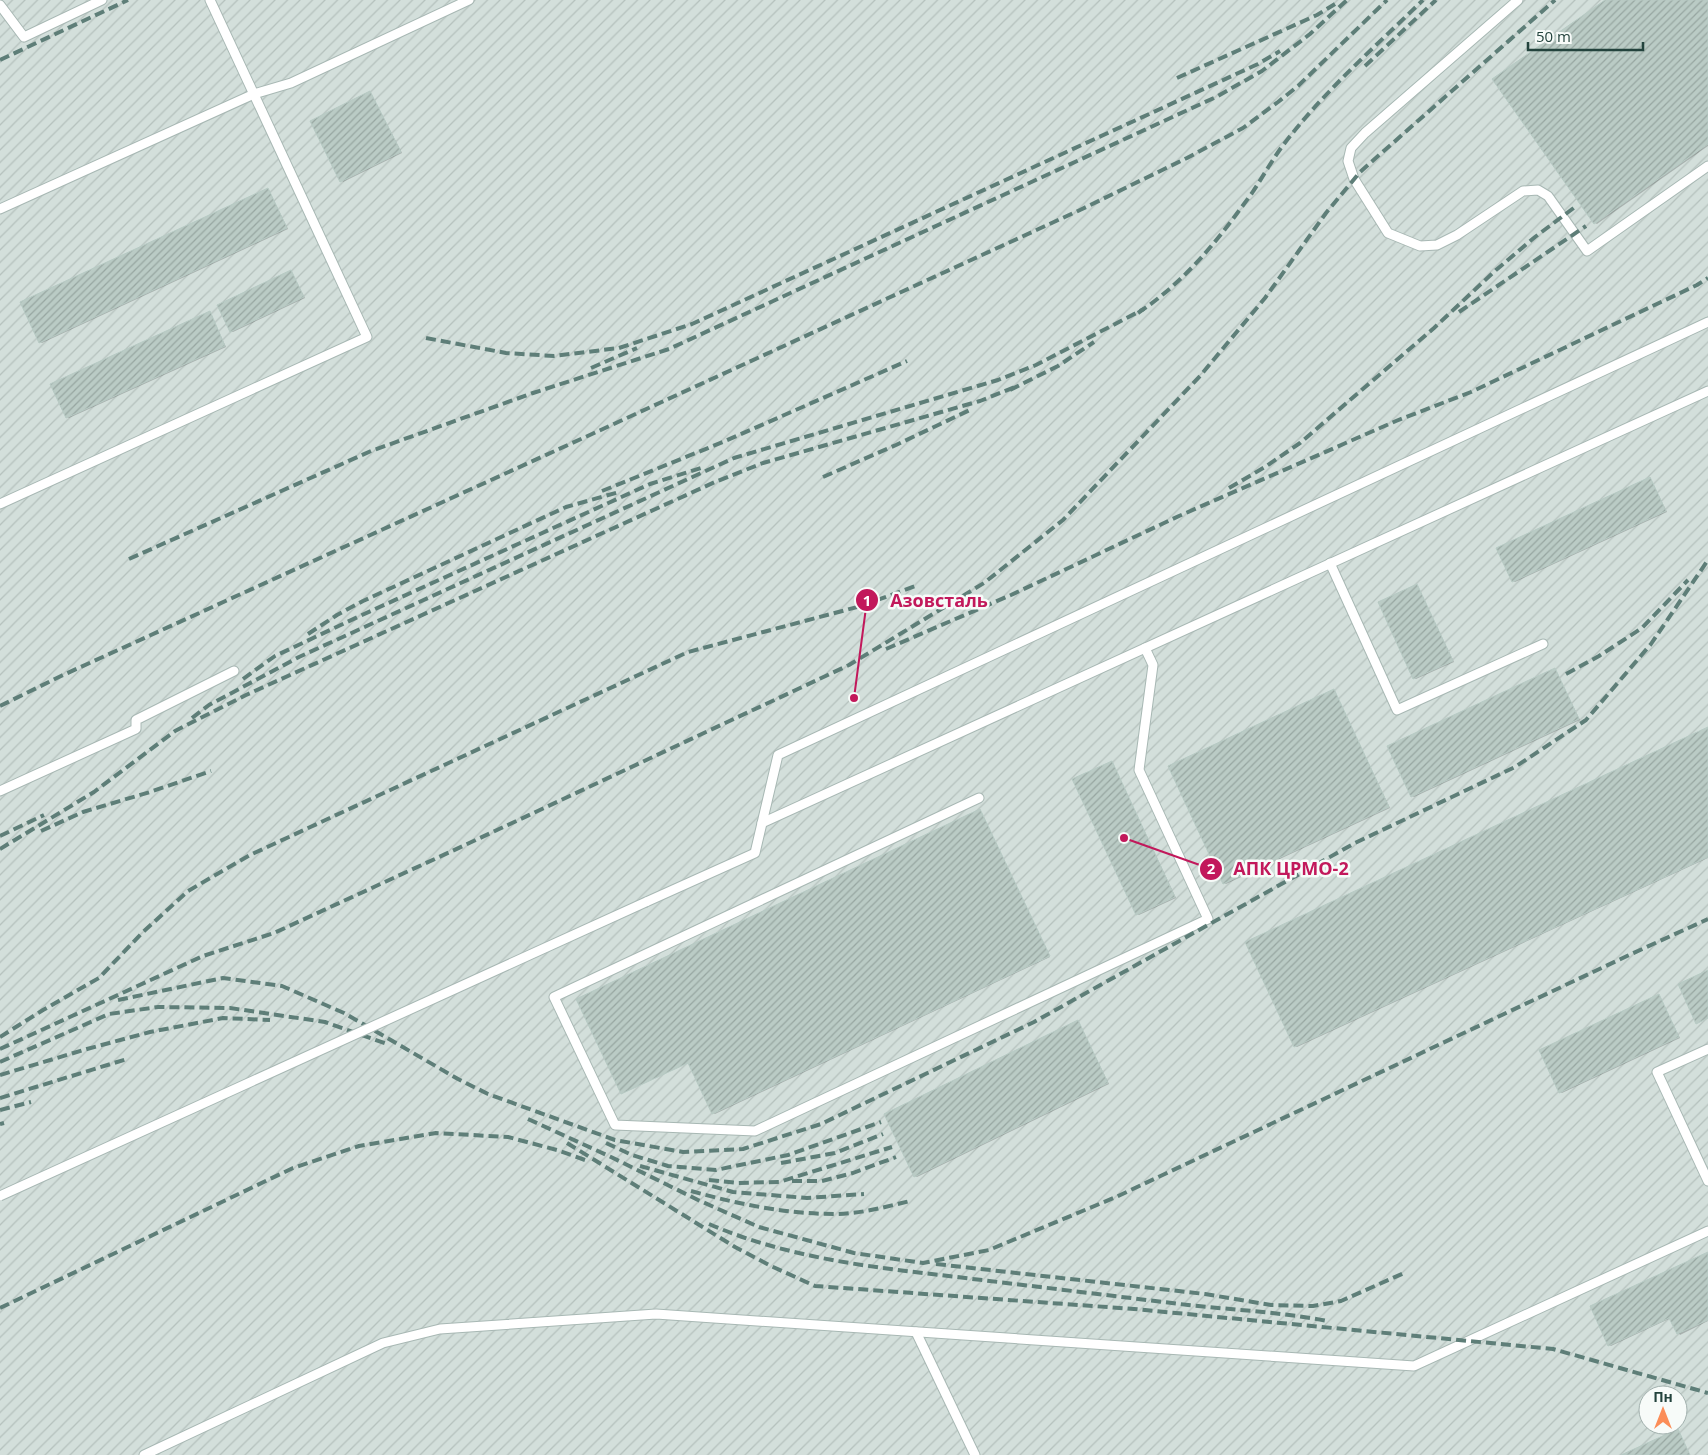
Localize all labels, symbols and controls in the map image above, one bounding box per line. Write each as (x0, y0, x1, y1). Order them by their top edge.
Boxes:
scale bar (1528, 20, 1643, 52)
text: 50 m (1536, 26, 1571, 46)
callout: Азовсталь (855, 584, 998, 617)
text: Азовсталь (890, 588, 988, 612)
text: 1 (863, 590, 871, 610)
callout: АПК ЦРМО-2 (1199, 852, 1359, 885)
text: АПК ЦРМО-2 (1233, 856, 1349, 880)
text: 2 (1207, 858, 1216, 878)
north arrow (1638, 1385, 1688, 1435)
text: Пн (1653, 1387, 1673, 1406)

